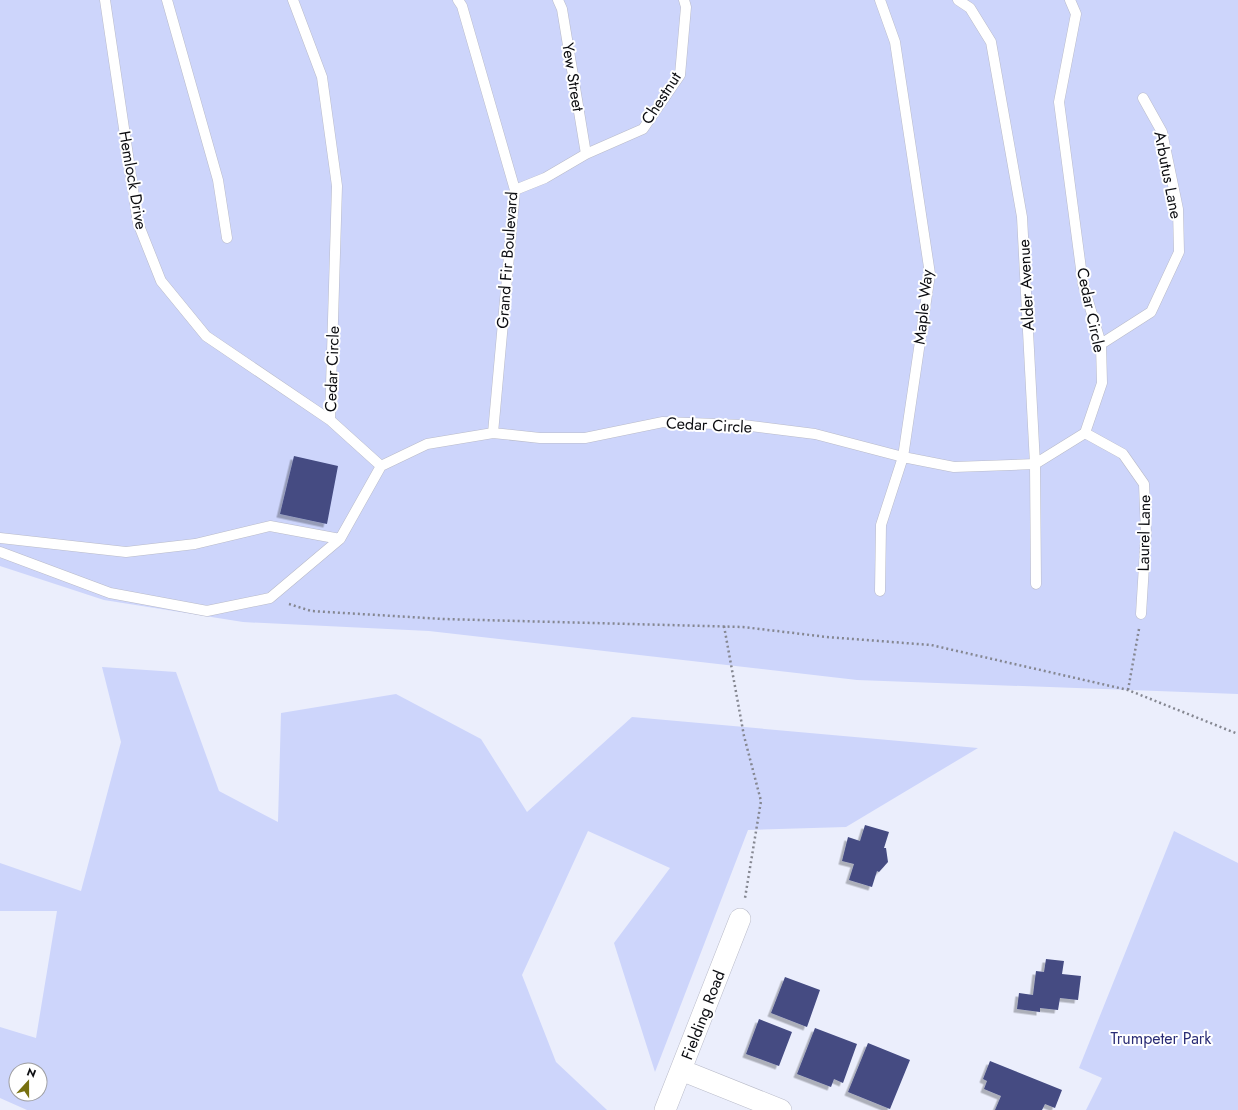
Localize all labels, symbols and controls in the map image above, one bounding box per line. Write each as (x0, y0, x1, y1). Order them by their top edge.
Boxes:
street label: Yew Street (556, 41, 590, 113)
street label: Chestnut (635, 67, 687, 129)
street label: Hemlock Drive (113, 129, 153, 231)
street label: Arbutus Lane (1148, 129, 1188, 221)
street label: Grand Fir Boulevard (491, 191, 523, 329)
street label: Alder Avenue (1012, 239, 1040, 331)
street label: Cedar Circle (1071, 265, 1111, 355)
street label: Maple Way (908, 267, 938, 346)
street label: Cedar Circle (319, 325, 345, 413)
street label: Cedar Circle (665, 411, 753, 439)
street label: Laurel Lane (1132, 494, 1156, 572)
street label: Fielding Road (675, 967, 731, 1063)
park label: Trumpeter Park (1111, 1027, 1212, 1050)
north arrow (8, 1062, 48, 1102)
text: N (25, 1064, 39, 1082)

